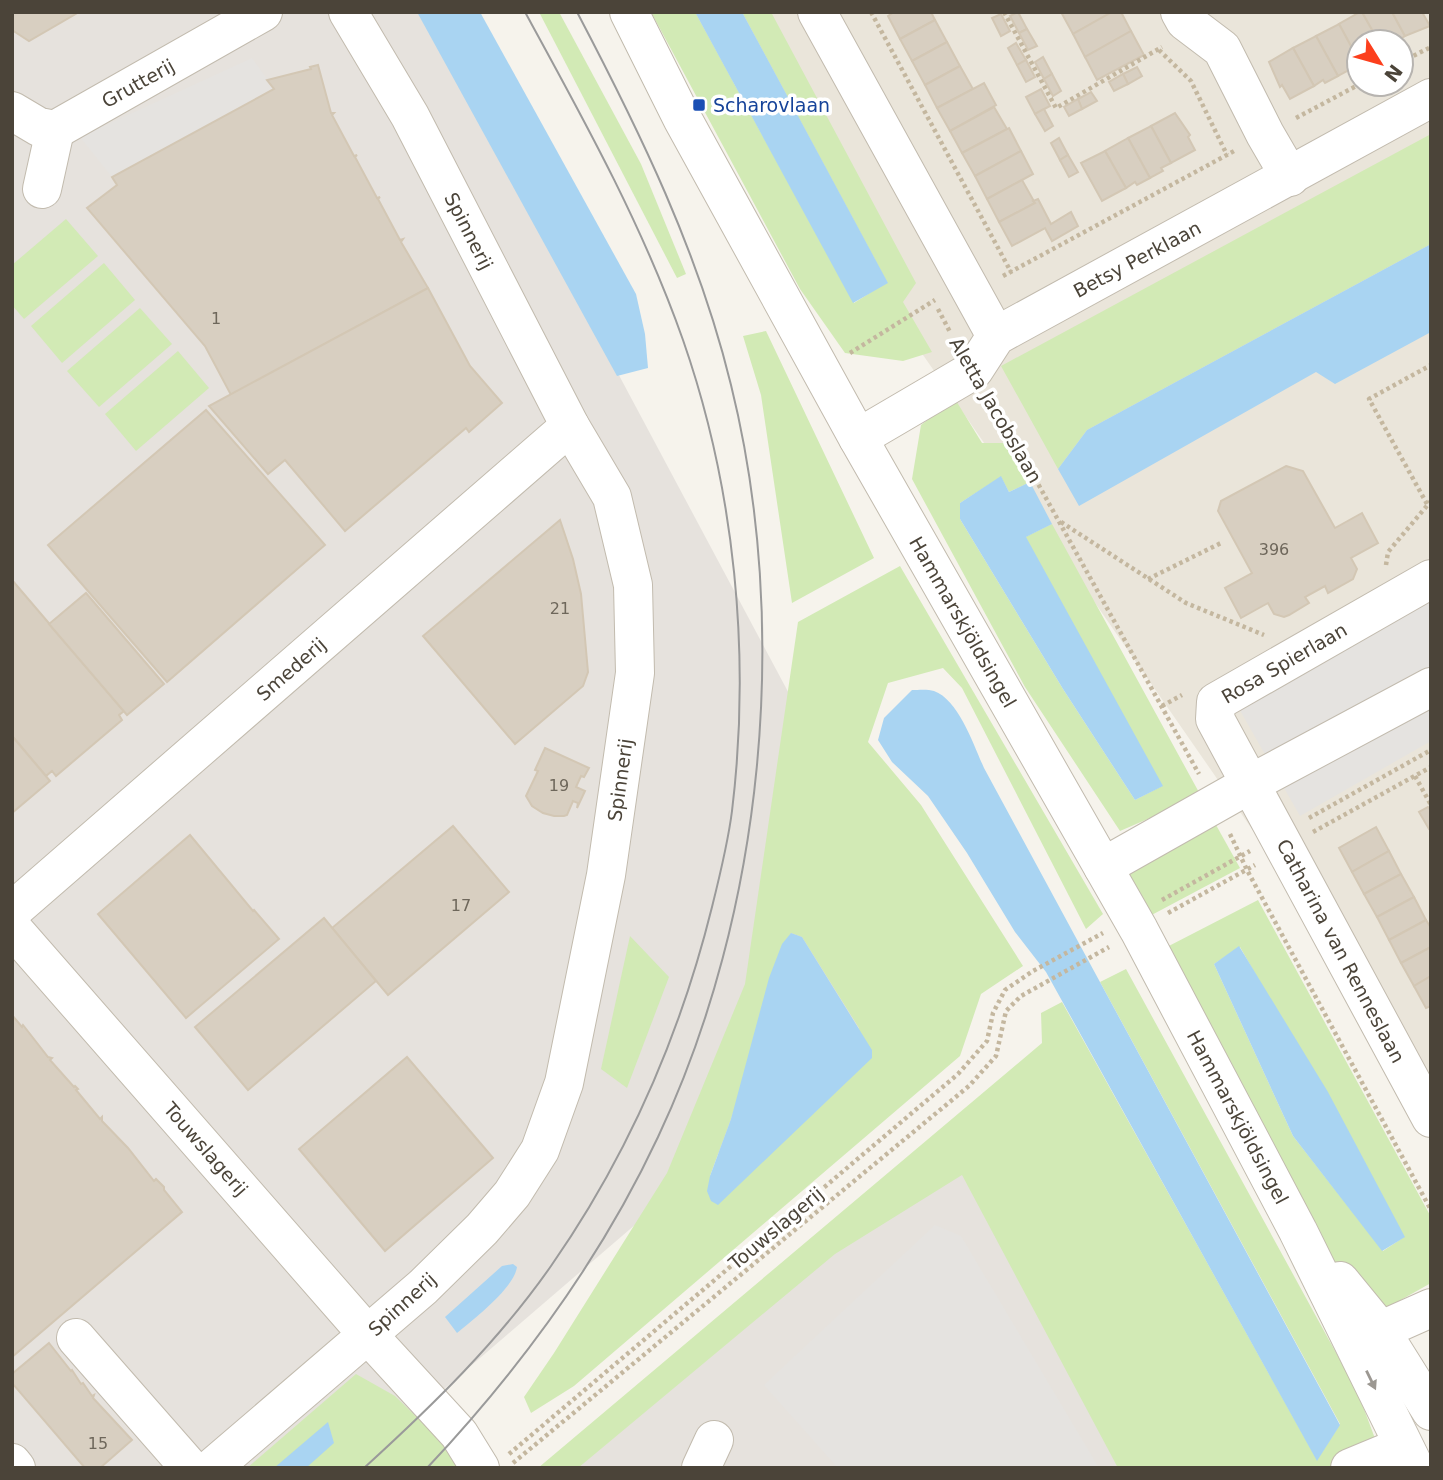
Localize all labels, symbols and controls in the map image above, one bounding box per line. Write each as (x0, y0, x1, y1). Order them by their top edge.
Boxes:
north arrow (1345, 28, 1415, 98)
street label: Grutterij (98, 54, 178, 112)
text: N (1380, 60, 1407, 86)
place label: Scharovlaan (713, 94, 830, 116)
marker: Scharovlaan (691, 97, 707, 113)
street label: Spinnerij (440, 189, 498, 273)
street label: Betsy Perklaan (1069, 216, 1205, 302)
house number: 1 (211, 309, 221, 328)
street label: Aletta Jacobslaan (945, 333, 1047, 487)
street label: Hammarskjöldsingel (905, 533, 1021, 711)
house number: 396 (1259, 540, 1289, 559)
house number: 21 (550, 599, 570, 618)
street label: Rosa Spierlaan (1217, 618, 1351, 708)
street label: Smederij (252, 633, 330, 705)
street label: Spinnerij (603, 737, 637, 823)
house number: 19 (549, 776, 569, 795)
street label: Catharina van Renneslaan (1273, 835, 1409, 1067)
house number: 17 (451, 896, 471, 915)
street label: Hammarskjöldsingel (1183, 1026, 1293, 1208)
street label: Touwslagerij (159, 1097, 253, 1200)
street label: Touwslagerij (724, 1182, 828, 1275)
street label: Spinnerij (364, 1268, 440, 1340)
one-way arrow (1366, 1370, 1377, 1390)
house number: 15 (88, 1434, 108, 1453)

